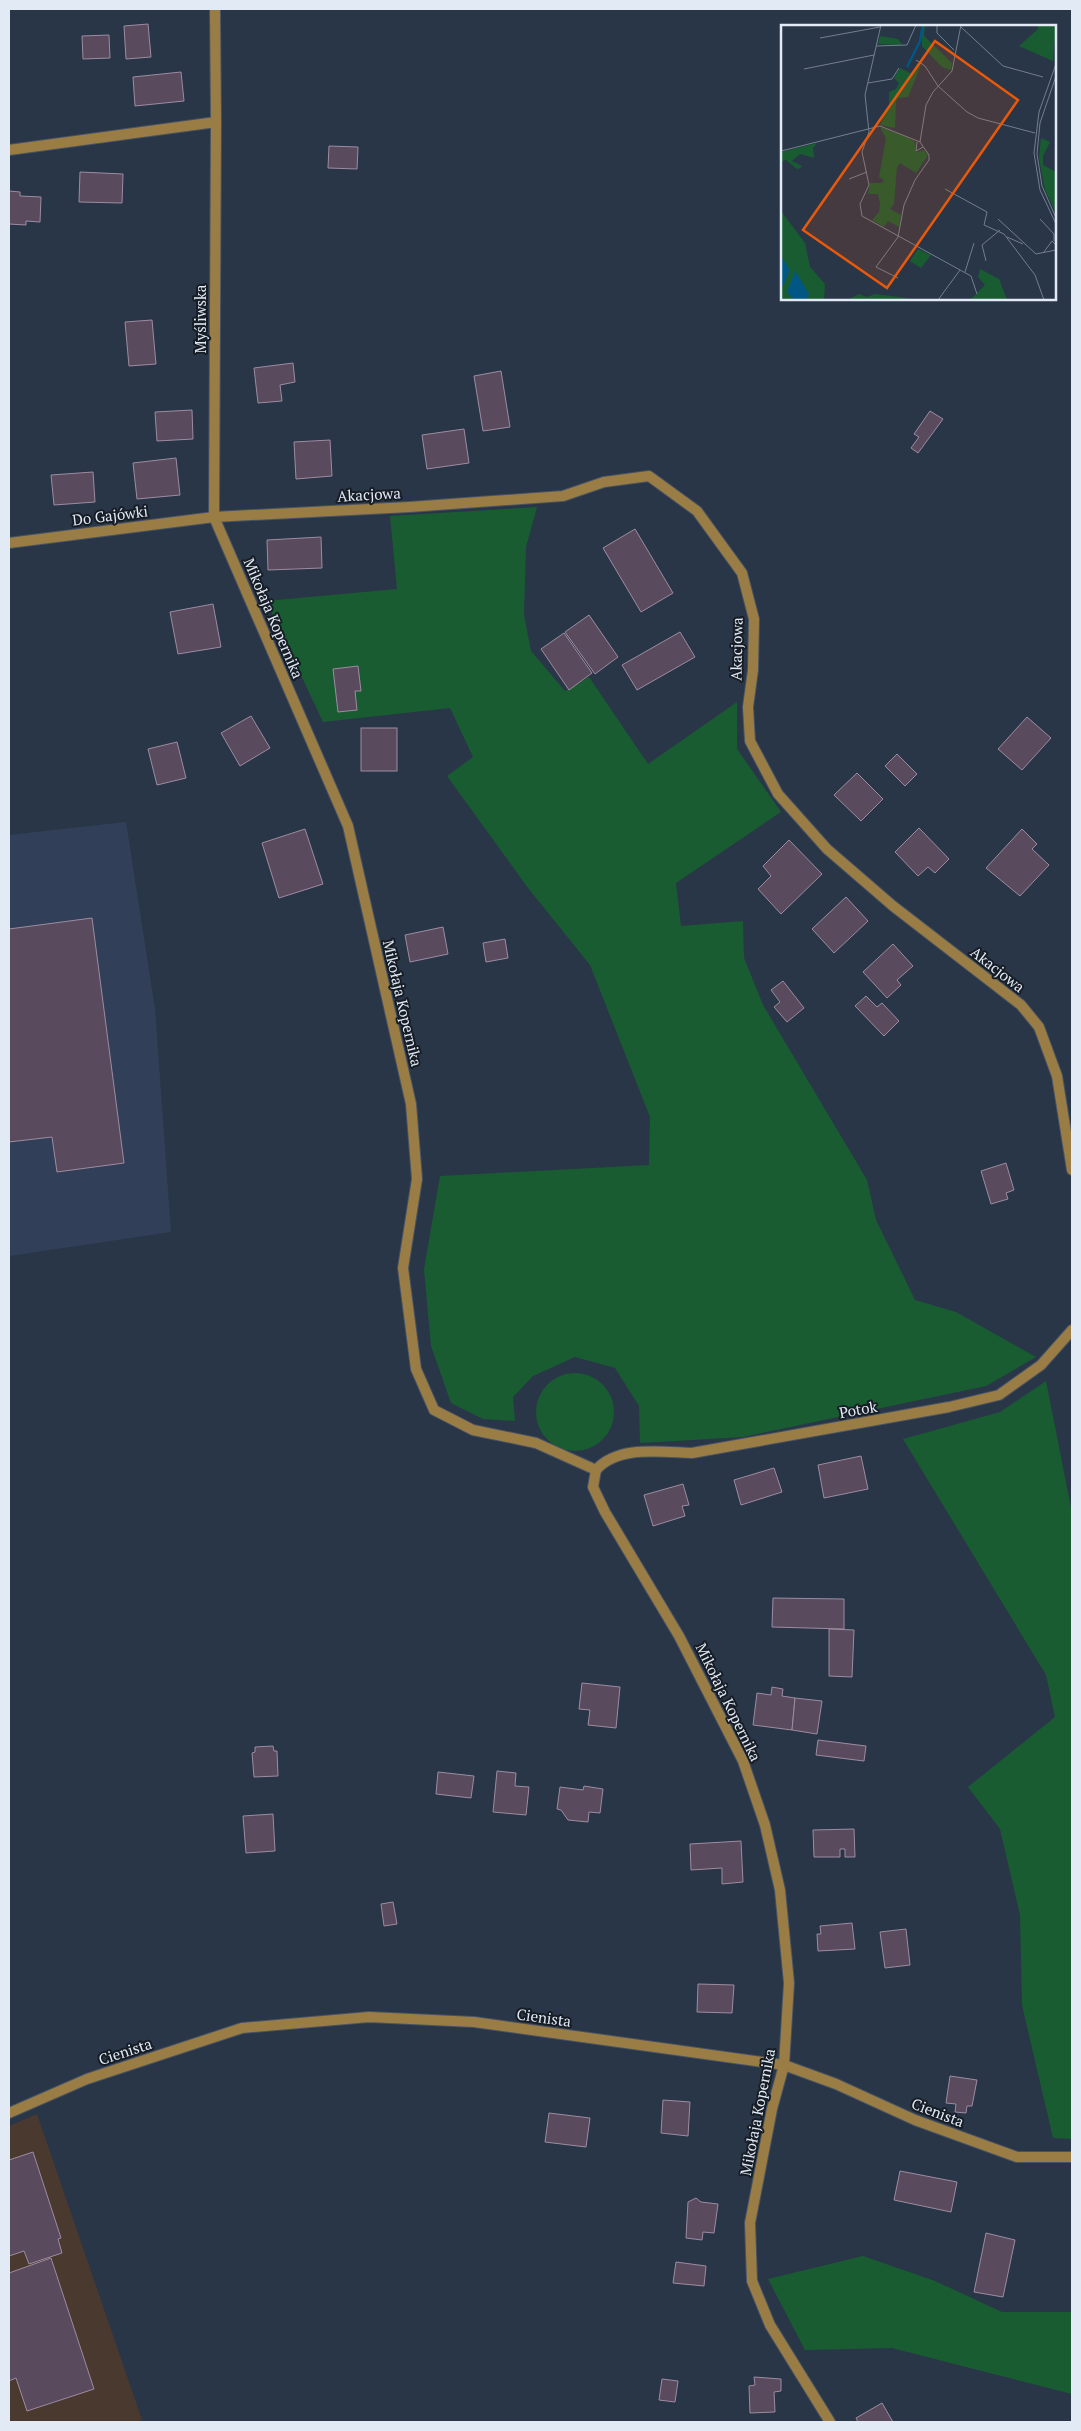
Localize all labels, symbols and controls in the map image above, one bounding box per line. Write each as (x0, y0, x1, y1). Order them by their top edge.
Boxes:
inset map (781, 25, 1056, 300)
street label: Myśliwska (190, 284, 210, 353)
street label: Akacjowa (337, 482, 402, 506)
street label: Do Gajówki (71, 500, 149, 530)
street label: Mikołaja Kopernika (240, 555, 309, 682)
street label: Akacjowa (725, 617, 747, 681)
street label: Mikołaja Kopernika (379, 938, 427, 1069)
street label: Akacjowa (967, 942, 1030, 997)
street label: Potok (837, 1396, 879, 1422)
street label: Mikołaja Kopernika (692, 1640, 766, 1765)
street label: Cienista (515, 2003, 573, 2031)
street label: Cienista (96, 2033, 155, 2069)
street label: Mikołaja Kopernika (735, 2046, 779, 2177)
street label: Cienista (909, 2093, 968, 2131)

